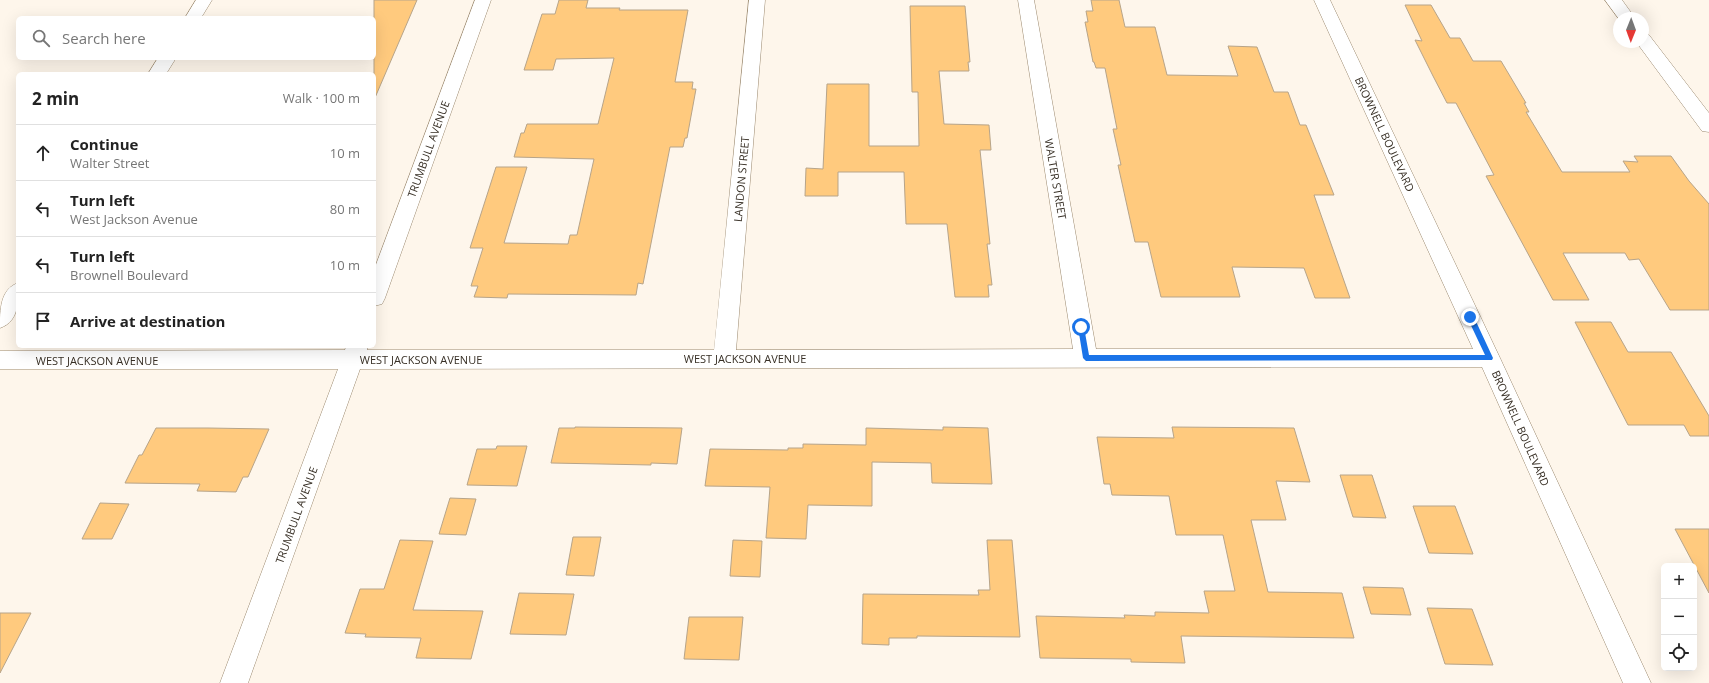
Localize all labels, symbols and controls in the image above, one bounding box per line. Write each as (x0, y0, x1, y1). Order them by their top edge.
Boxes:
north arrow (1613, 12, 1649, 48)
search box (16, 16, 376, 60)
icon: search (30, 27, 52, 49)
text: Search here (62, 28, 146, 48)
street label: BROWNELL BOULEVARD (1352, 74, 1418, 194)
text: 2 min (32, 87, 79, 110)
text: Walk · 100 m (283, 89, 360, 107)
street label: TRUMBULL AVENUE (403, 98, 453, 200)
text: Continue (70, 134, 138, 154)
street label: LANDON STREET (730, 136, 752, 222)
street label: WALTER STREET (1042, 137, 1070, 221)
icon: ahead (32, 142, 54, 164)
text: 10 m (330, 144, 360, 162)
text: Walter Street (70, 154, 149, 172)
text: Turn left (70, 190, 135, 210)
icon: left (32, 198, 54, 220)
text: 80 m (330, 200, 360, 218)
text: West Jackson Avenue (70, 210, 198, 228)
text: Turn left (70, 246, 135, 266)
icon: left (32, 254, 54, 276)
text: 10 m (330, 256, 360, 274)
text: Brownell Boulevard (70, 266, 189, 284)
route end (1461, 308, 1479, 326)
icon: arrive (32, 310, 54, 332)
text: Arrive at destination (70, 311, 225, 331)
route start (1072, 318, 1090, 336)
street label: WEST JACKSON AVENUE (684, 351, 806, 366)
street label: WEST JACKSON AVENUE (360, 352, 482, 367)
street label: WEST JACKSON AVENUE (36, 353, 158, 368)
street label: BROWNELL BOULEVARD (1489, 368, 1553, 488)
street label: TRUMBULL AVENUE (271, 464, 321, 566)
map controls (1661, 563, 1697, 671)
button: + (1661, 563, 1697, 599)
button: − (1661, 599, 1697, 635)
button: locate (1661, 635, 1697, 671)

